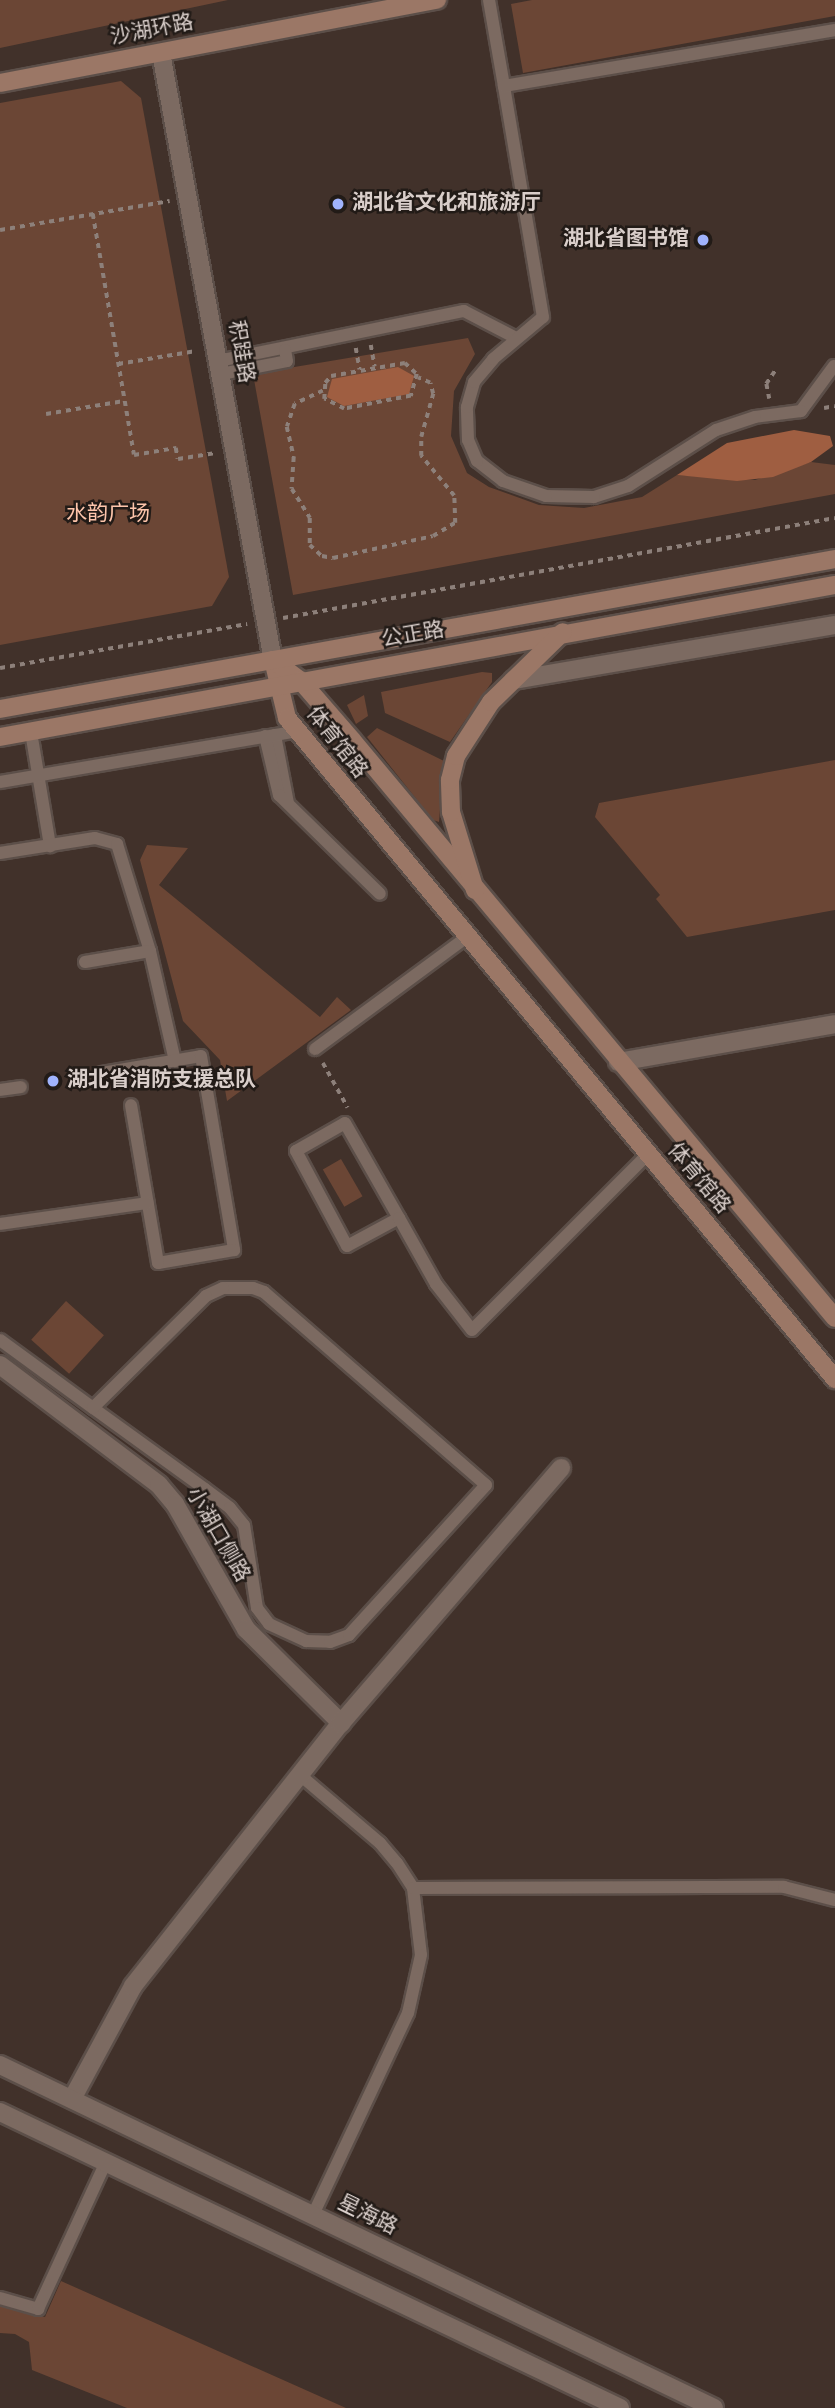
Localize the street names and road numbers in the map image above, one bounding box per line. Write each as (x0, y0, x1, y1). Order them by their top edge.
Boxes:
street label: 沙湖环路 (108, 11, 196, 51)
street label: 积跬路 (222, 319, 258, 385)
street label: 公正路 (380, 618, 446, 654)
street label: 体育馆路 (300, 702, 372, 784)
street label: 体育馆路 (661, 1139, 735, 1219)
street label: 小湖口侧路 (180, 1483, 254, 1587)
street label: 星海路 (333, 2191, 401, 2241)

